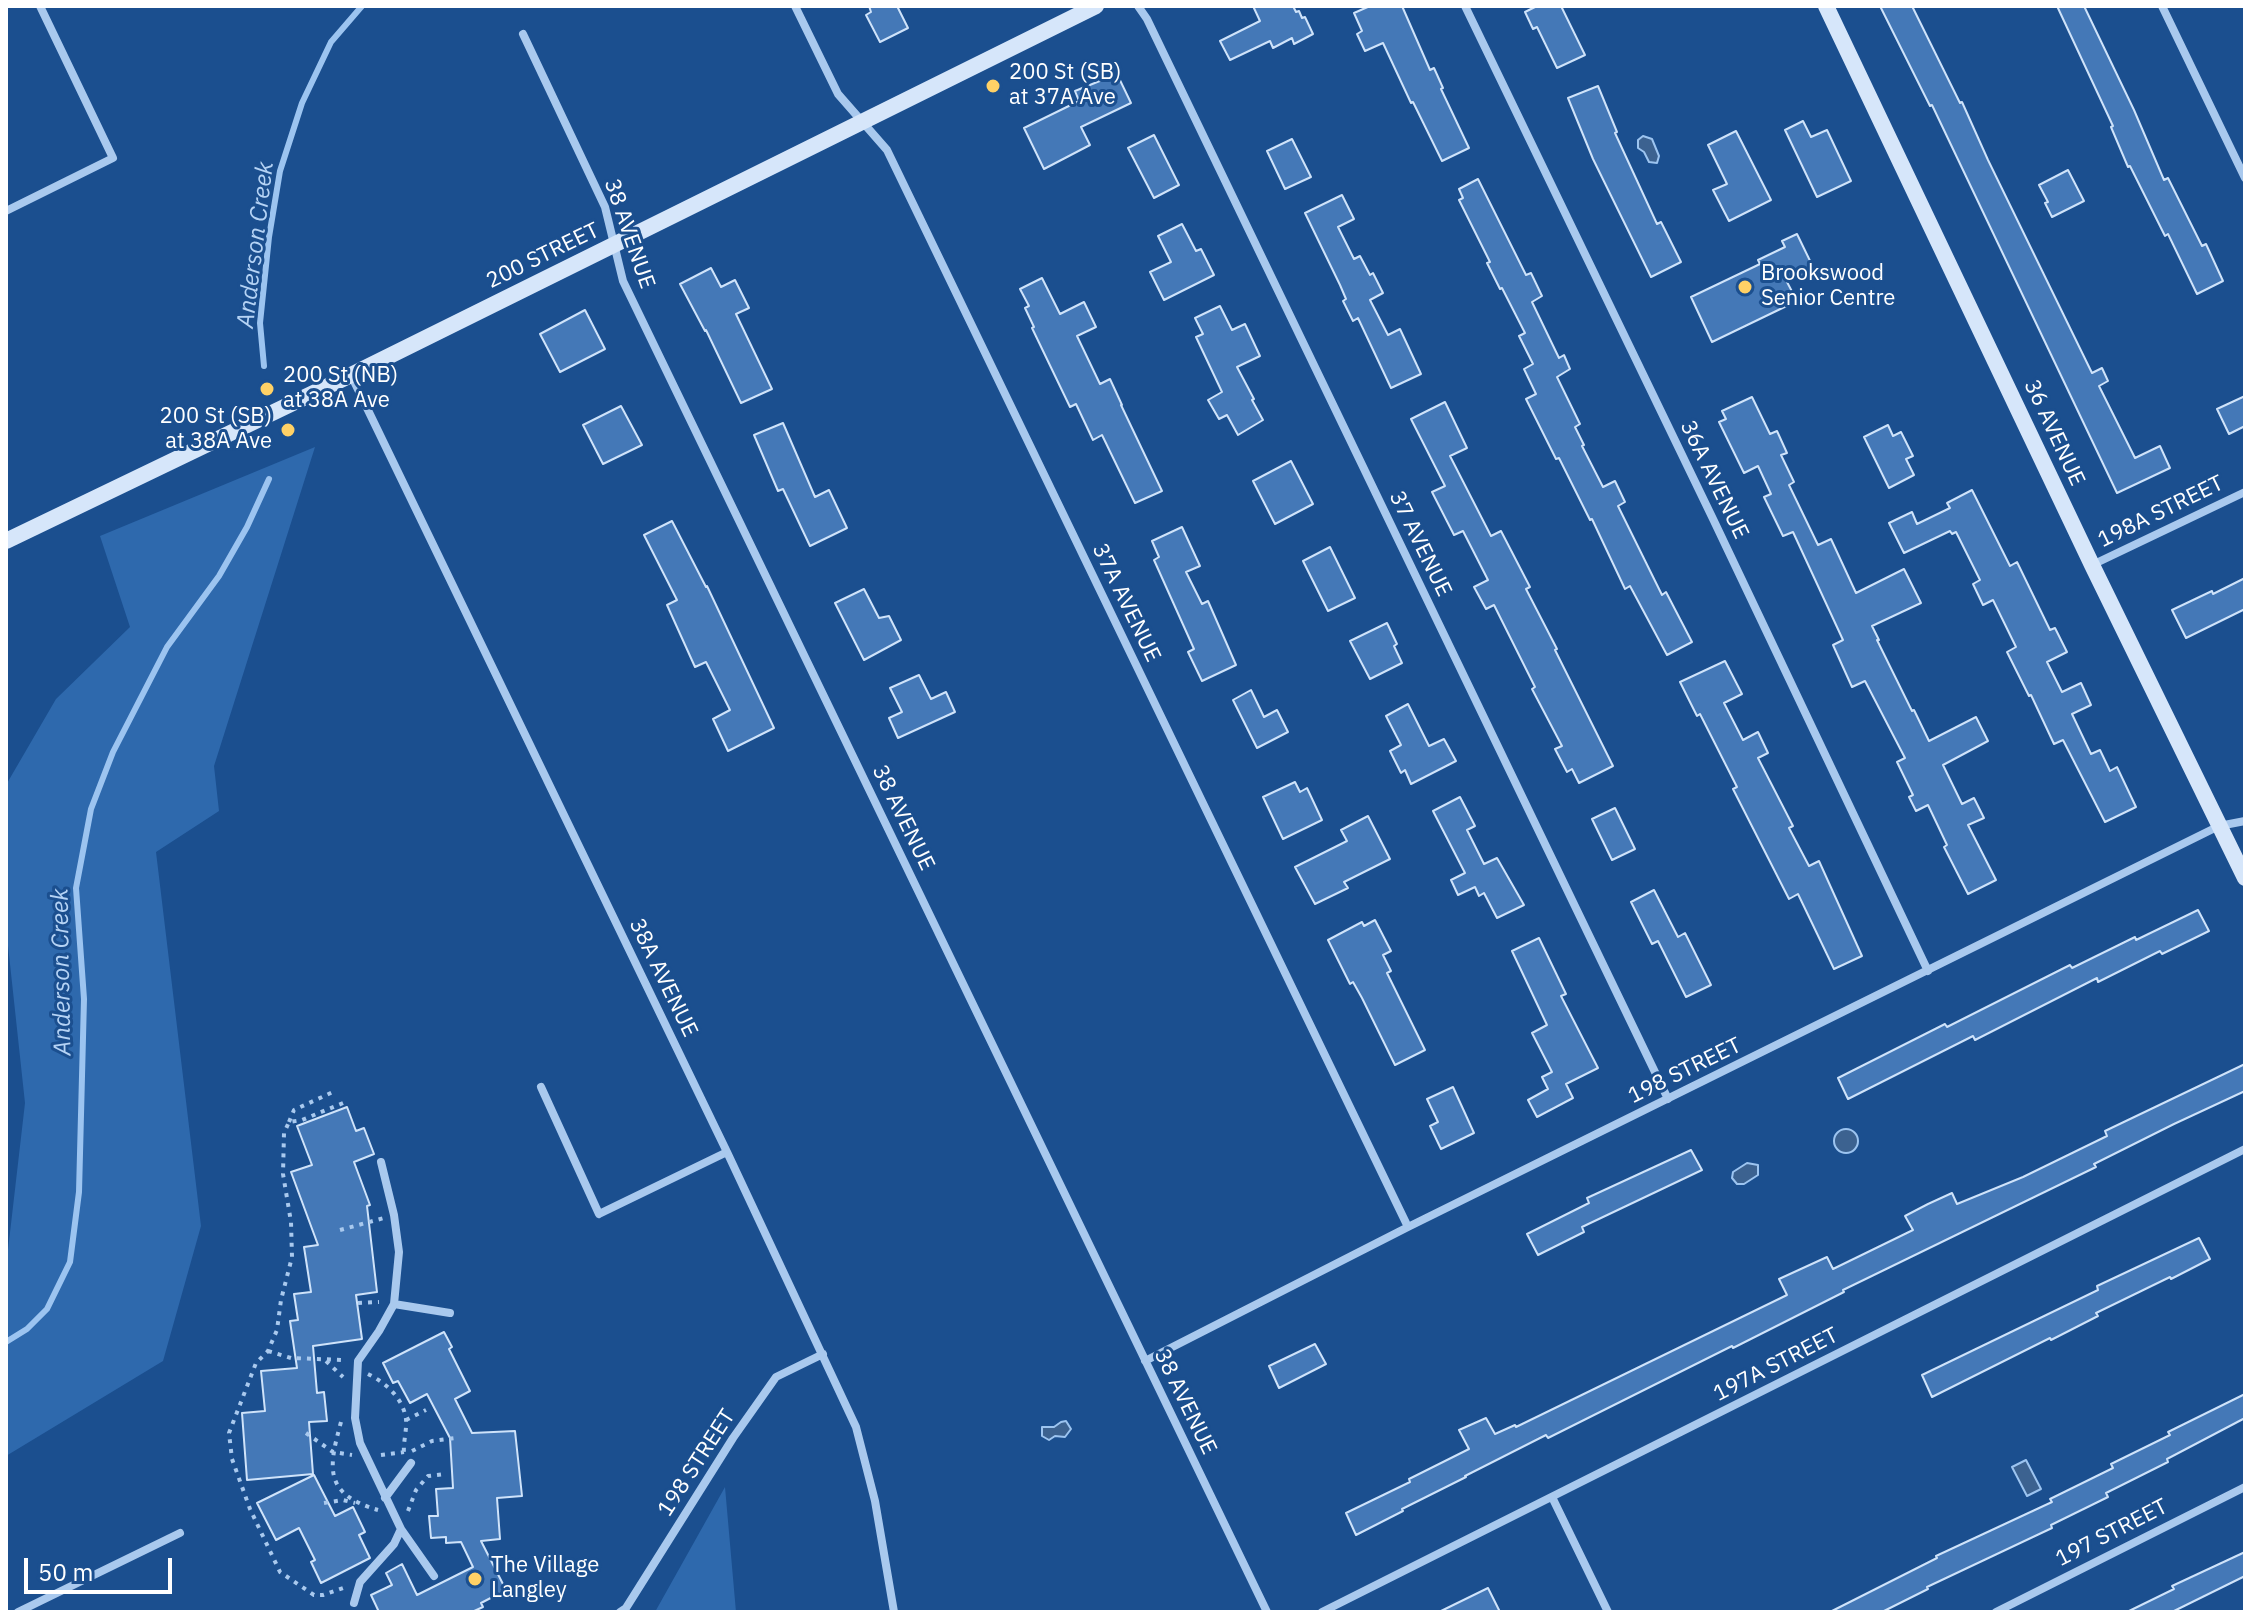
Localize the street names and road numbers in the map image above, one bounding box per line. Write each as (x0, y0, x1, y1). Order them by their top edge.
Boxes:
street label: 38 AVENUE (598, 176, 660, 292)
street label: 200 STREET (482, 217, 604, 295)
street label: 36 AVENUE (2018, 376, 2090, 490)
street label: 36A AVENUE (1674, 417, 1754, 543)
street label: 198A STREET (2094, 470, 2228, 554)
street label: 37 AVENUE (1383, 487, 1457, 601)
street label: 37A AVENUE (1086, 540, 1166, 666)
street label: 38 AVENUE (866, 761, 940, 875)
street label: 38A AVENUE (623, 915, 703, 1041)
street label: 198 STREET (1624, 1032, 1746, 1110)
street label: 197A STREET (1709, 1322, 1843, 1408)
street label: 38 AVENUE (1148, 1345, 1222, 1459)
street label: 198 STREET (653, 1405, 741, 1521)
street label: 197 STREET (2052, 1494, 2172, 1572)

